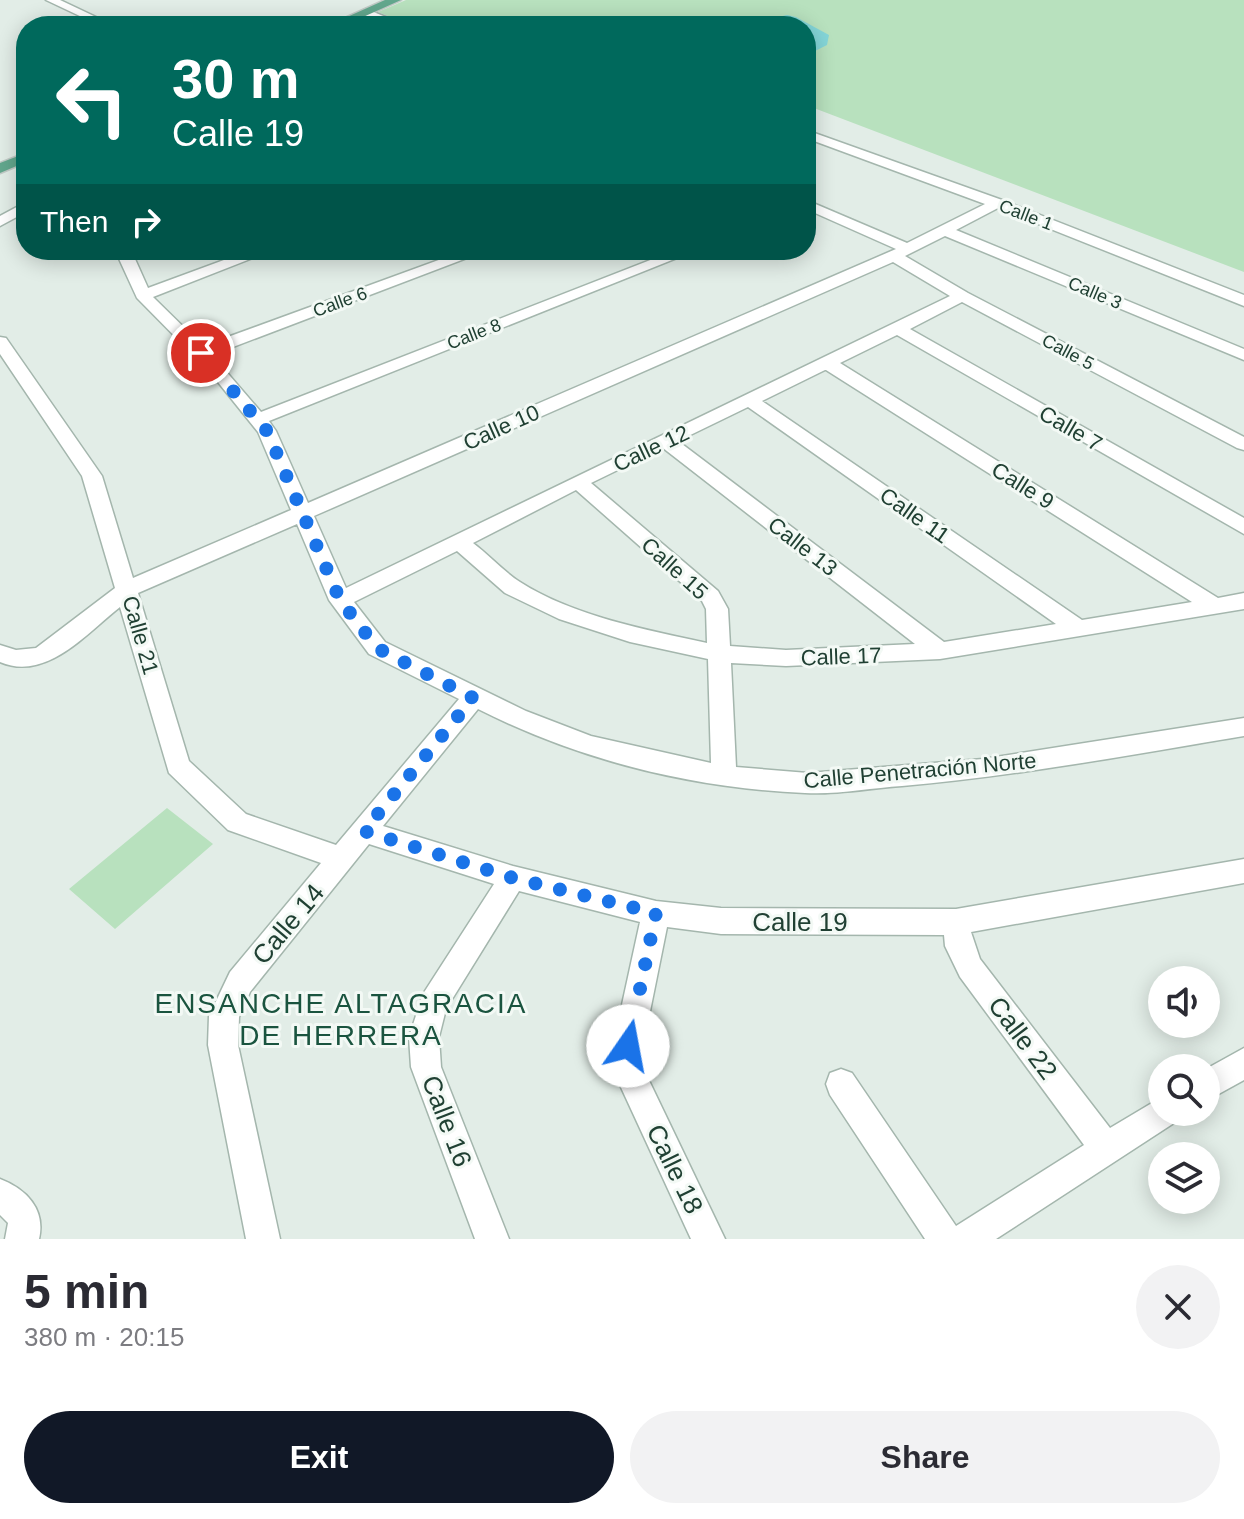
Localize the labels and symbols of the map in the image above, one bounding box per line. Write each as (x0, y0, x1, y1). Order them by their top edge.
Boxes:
street label: Calle 1 (996, 196, 1056, 234)
street label: Calle 3 (1065, 273, 1125, 313)
street label: Calle 6 (310, 283, 370, 321)
street label: Calle 8 (444, 315, 504, 353)
pin (167, 319, 235, 387)
street label: Calle 5 (1039, 330, 1097, 374)
street label: Calle 10 (459, 400, 543, 455)
street label: Calle 7 (1035, 400, 1107, 456)
street label: Calle 12 (609, 420, 693, 477)
street label: Calle 9 (987, 457, 1058, 514)
street label: Calle 11 (875, 482, 954, 548)
street label: Calle 13 (763, 512, 842, 581)
street label: Calle 15 (636, 532, 713, 605)
street label: Calle 21 (117, 593, 164, 677)
street label: Calle 17 (800, 643, 882, 670)
street label: Calle Penetración Norte (803, 748, 1037, 793)
street label: Calle 14 (246, 878, 330, 970)
street label: Calle 19 (752, 907, 848, 937)
district label: ENSANCHE ALTAGRACIA DE HERRERA (154, 988, 528, 1051)
street label: Calle 22 (982, 991, 1064, 1085)
position arrow (586, 1004, 670, 1088)
street label: Calle 16 (416, 1071, 478, 1171)
street label: Calle 18 (641, 1120, 709, 1218)

